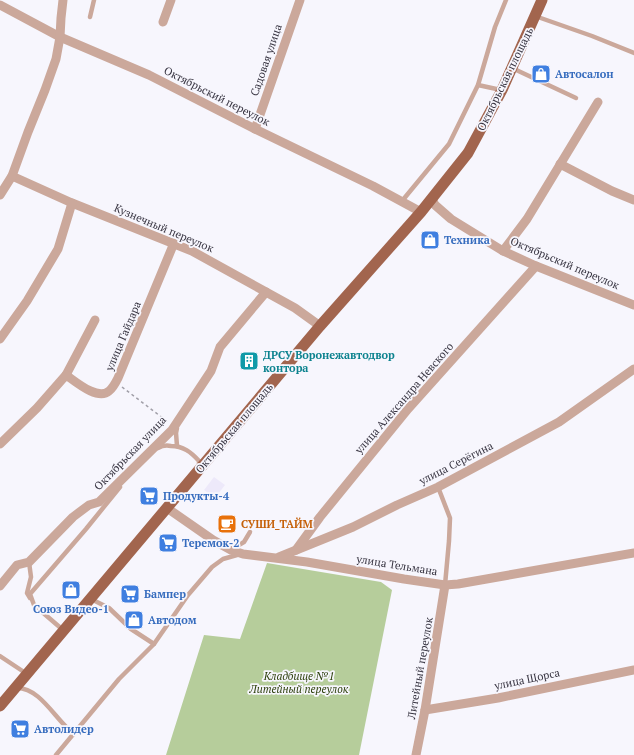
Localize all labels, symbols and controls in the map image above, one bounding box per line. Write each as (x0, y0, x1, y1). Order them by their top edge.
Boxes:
street label: Садовая улица (247, 22, 285, 98)
street label: Октябрьская площадь (474, 25, 536, 133)
street label: Октябрьский переулок (162, 63, 272, 129)
shop icon: Автосалон (530, 63, 552, 85)
place label: Автосалон (555, 67, 614, 81)
street label: Кузнечный переулок (112, 201, 216, 255)
shop icon: Техника (419, 229, 441, 251)
place label: Техника (444, 233, 490, 247)
street label: Октябрьский переулок (508, 234, 622, 292)
street label: улица Гайдара (102, 299, 144, 374)
street label: улица Александра Невского (351, 339, 456, 457)
place label: ДРСУ Воронежавтодвор контора (263, 348, 395, 375)
building icon: ДРСУ Воронежавтодвор контора (238, 350, 260, 372)
street label: Октябрьская площадь (192, 380, 276, 476)
street label: Октябрьская улица (91, 413, 169, 493)
street label: улица Серёгина (416, 438, 496, 488)
supermarket icon: Продукты-4 (138, 485, 160, 507)
place label: Продукты-4 (163, 489, 230, 503)
cafe icon: СУШИ_ТАЙМ (216, 513, 238, 535)
place label: СУШИ_ТАЙМ (241, 517, 313, 531)
supermarket icon: Теремок-2 (157, 532, 179, 554)
place label: Теремок-2 (182, 536, 239, 550)
street label: улица Тельмана (354, 552, 439, 578)
shop icon: Союз Видео-1 (60, 579, 82, 601)
supermarket icon: Бампер (119, 583, 141, 605)
place label: Бампер (144, 587, 186, 601)
place label: Союз Видео-1 (33, 602, 109, 616)
shop icon: Автодом (123, 609, 145, 631)
place label: Автодом (148, 613, 197, 627)
street label: Литейный переулок (404, 616, 436, 721)
street label: улица Щорса (492, 665, 561, 693)
park label: Кладбище №1 Литейный переулок (249, 669, 349, 696)
supermarket icon: Автолидер (9, 718, 31, 740)
place label: Автолидер (34, 722, 94, 736)

